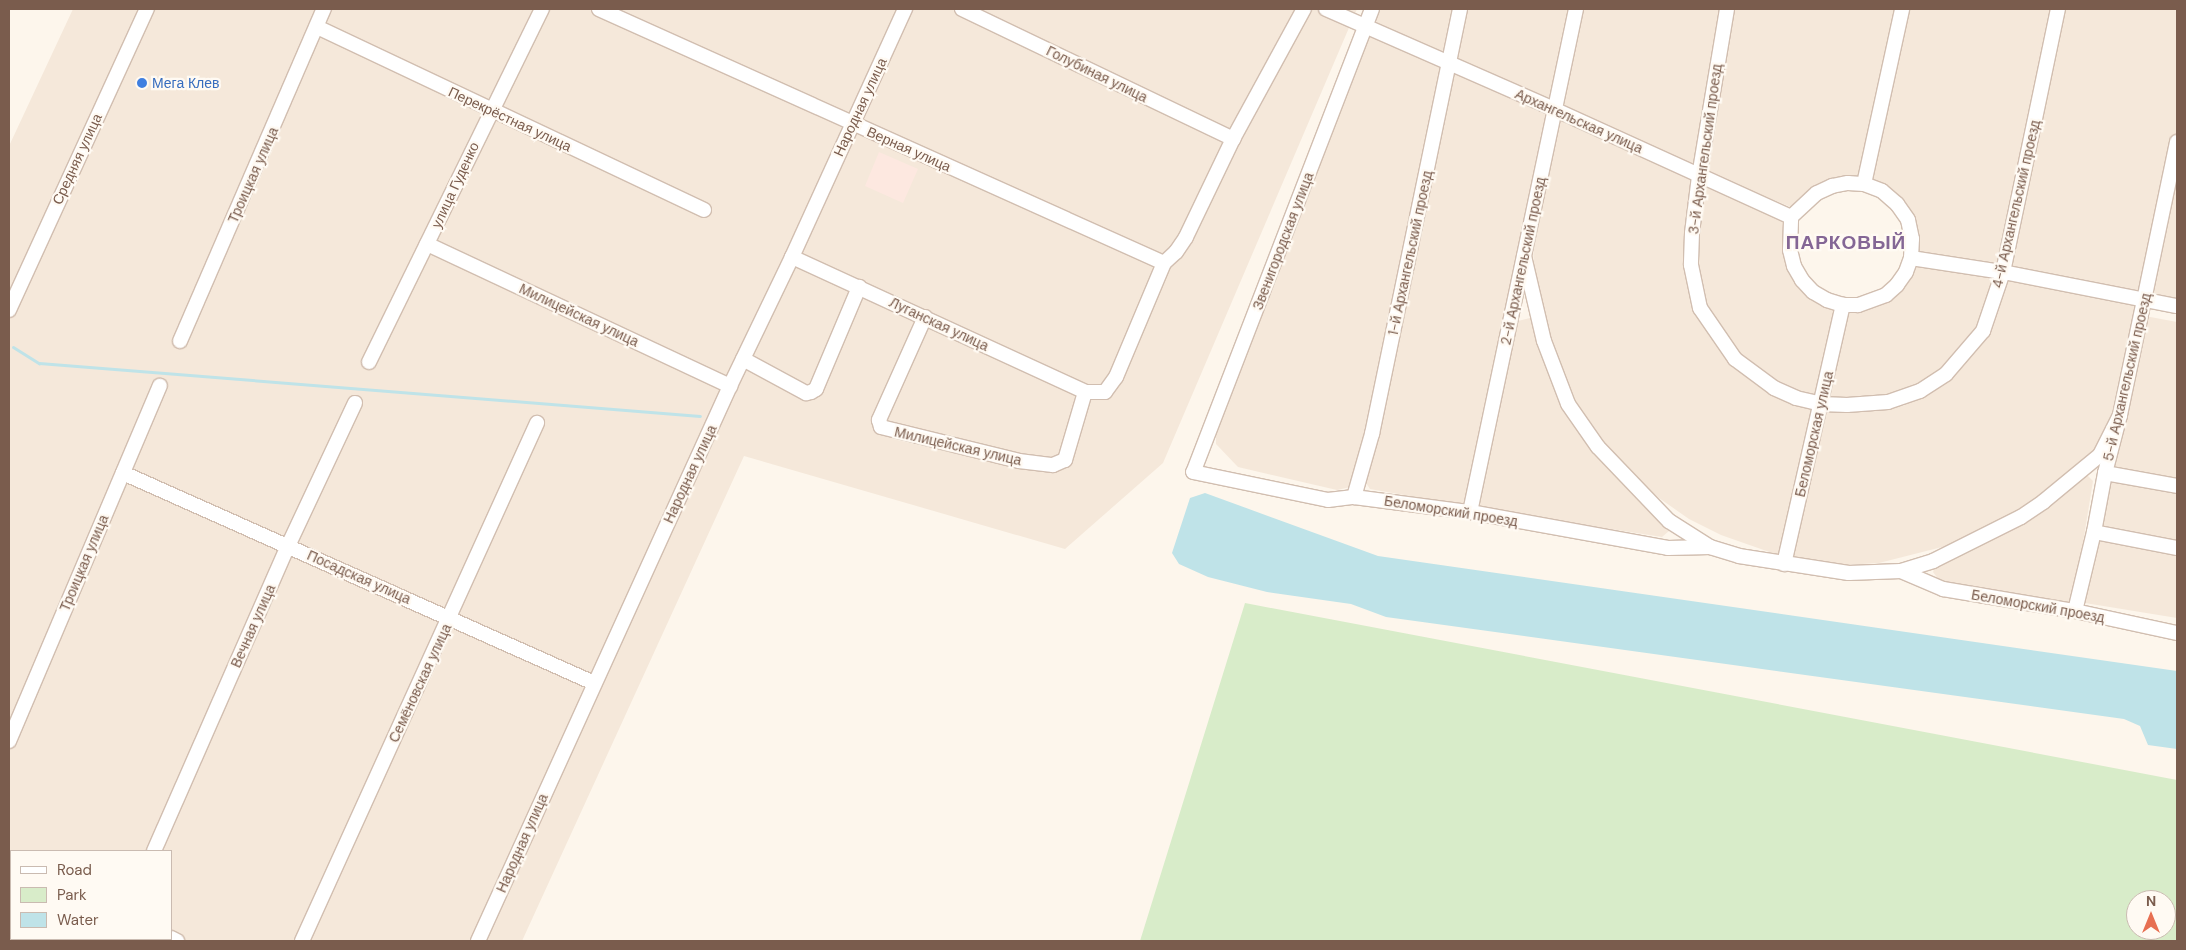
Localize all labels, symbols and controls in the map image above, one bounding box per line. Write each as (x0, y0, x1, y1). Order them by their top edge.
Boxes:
street label: Голубиная улица (1044, 42, 1150, 106)
street label: Народная улица (830, 55, 890, 159)
street label: 3-й Архангельский проезд (1685, 63, 1725, 235)
place label: Мега Клев (152, 75, 219, 91)
marker: Мега Клев (136, 77, 148, 89)
street label: Перекрёстная улица (446, 83, 574, 155)
street label: Архангельская улица (1513, 85, 1645, 157)
street label: Средняя улица (49, 111, 105, 207)
street label: 4-й Архангельский проезд (1988, 118, 2044, 290)
street label: Верная улица (864, 123, 954, 175)
street label: Троицкая улица (224, 124, 282, 226)
street label: улица Гуденко (428, 139, 482, 231)
street label: 1-й Архангельский проезд (1384, 169, 1436, 337)
street label: Звенигородская улица (1249, 170, 1317, 312)
street label: 2-й Архангельский проезд (1497, 175, 1549, 347)
district label: ПАРКОВЫЙ (1785, 232, 1907, 254)
street label: Милицейская улица (517, 280, 641, 350)
street label: 5-й Архангельский проезд (2099, 291, 2155, 463)
street label: Луганская улица (887, 294, 991, 354)
street label: Беломорская улица (1791, 369, 1837, 499)
street label: Народная улица (660, 422, 720, 526)
street label: Милицейская улица (893, 423, 1023, 469)
street label: Беломорский проезд (1383, 492, 1519, 530)
street label: Троицкая улица (56, 512, 112, 614)
street label: Посадская улица (305, 547, 413, 607)
street label: Вечная улица (227, 582, 279, 670)
street label: Беломорский проезд (1970, 586, 2106, 626)
street label: Семёновская улица (385, 621, 455, 745)
street label: Народная улица (493, 791, 551, 895)
legend (10, 850, 172, 940)
text: Road (57, 860, 92, 880)
text: Park (57, 885, 87, 905)
north arrow (2126, 890, 2176, 940)
text: N (2146, 892, 2156, 910)
text: Water (57, 910, 98, 930)

